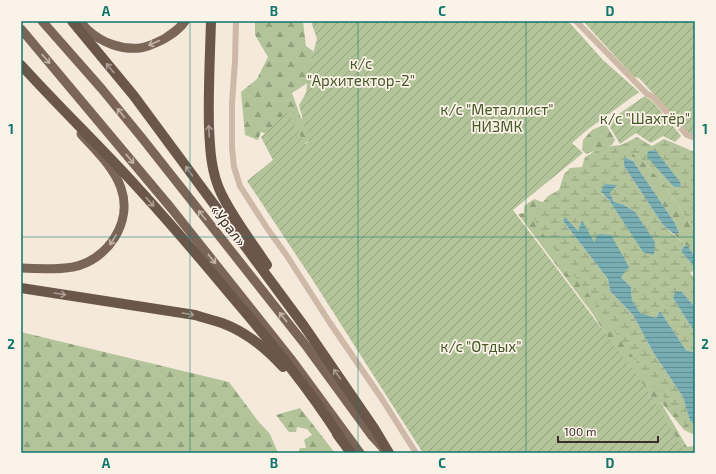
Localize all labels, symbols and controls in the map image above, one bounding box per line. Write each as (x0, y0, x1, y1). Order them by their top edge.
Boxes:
text: A (102, 3, 111, 19)
text: B (270, 3, 278, 19)
text: C (438, 3, 446, 19)
text: D (606, 3, 615, 19)
one-way arrow (148, 40, 160, 47)
one-way arrow (42, 54, 51, 64)
park label: к/с "Архитектор-2" (307, 54, 415, 89)
one-way arrow (106, 62, 115, 73)
park label: к/с "Металлист" НИЗМК (440, 100, 554, 135)
one-way arrow (117, 108, 126, 119)
park label: к/с "Шахтёр" (600, 109, 690, 127)
text: 1 (8, 121, 14, 137)
text: 1 (702, 121, 708, 137)
one-way arrow (206, 125, 213, 138)
one-way arrow (126, 153, 135, 164)
one-way arrow (185, 166, 193, 177)
one-way arrow (146, 196, 155, 207)
street label: «Урал» (207, 201, 251, 249)
one-way arrow (198, 209, 207, 220)
one-way arrow (109, 234, 117, 245)
one-way arrow (208, 254, 217, 265)
one-way arrow (53, 290, 66, 298)
one-way arrow (181, 310, 194, 318)
one-way arrow (279, 311, 287, 322)
text: 2 (7, 336, 15, 352)
text: 2 (701, 336, 709, 352)
park label: к/с "Отдых" (440, 337, 522, 355)
one-way arrow (333, 369, 341, 380)
scale bar (558, 418, 658, 444)
text: 100 m (564, 424, 596, 438)
text: A (102, 455, 111, 471)
text: B (270, 455, 278, 471)
text: C (438, 455, 446, 471)
text: D (606, 455, 615, 471)

